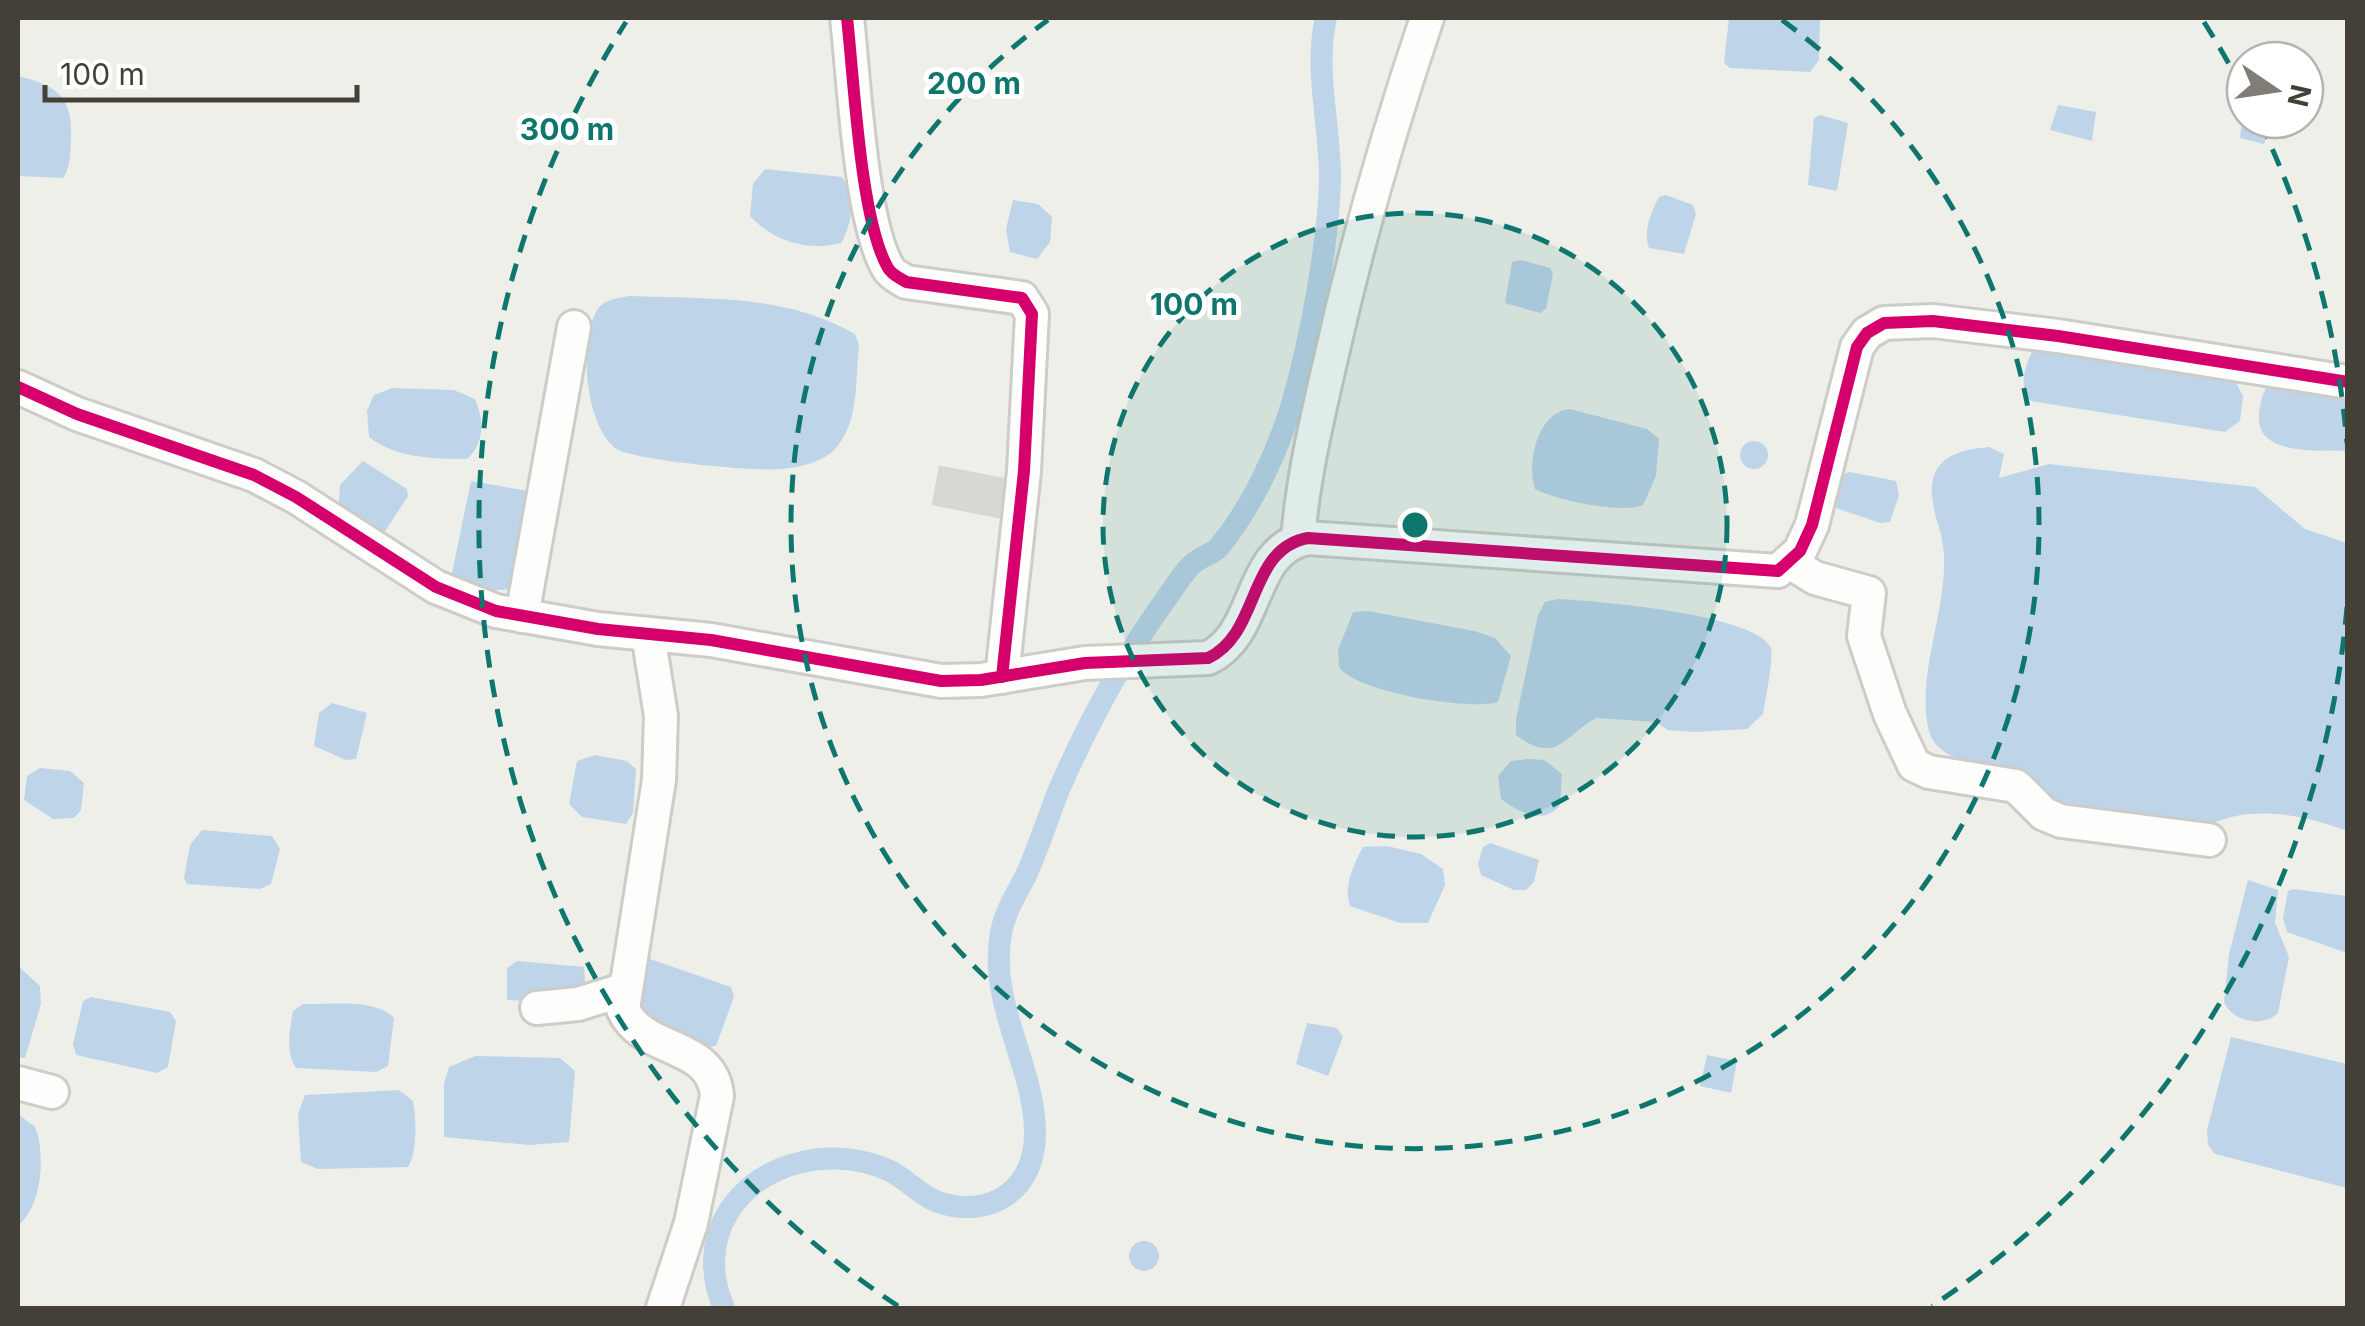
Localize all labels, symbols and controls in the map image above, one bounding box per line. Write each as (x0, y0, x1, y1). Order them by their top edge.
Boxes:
scale bar (45, 40, 358, 102)
north arrow (2225, 40, 2325, 140)
text: 100 m (60, 56, 145, 92)
text: 200 m (927, 65, 1021, 101)
text: N (2280, 81, 2318, 110)
text: 300 m (520, 111, 614, 147)
text: 100 m (1150, 286, 1238, 322)
centre of rings (1397, 507, 1433, 543)

